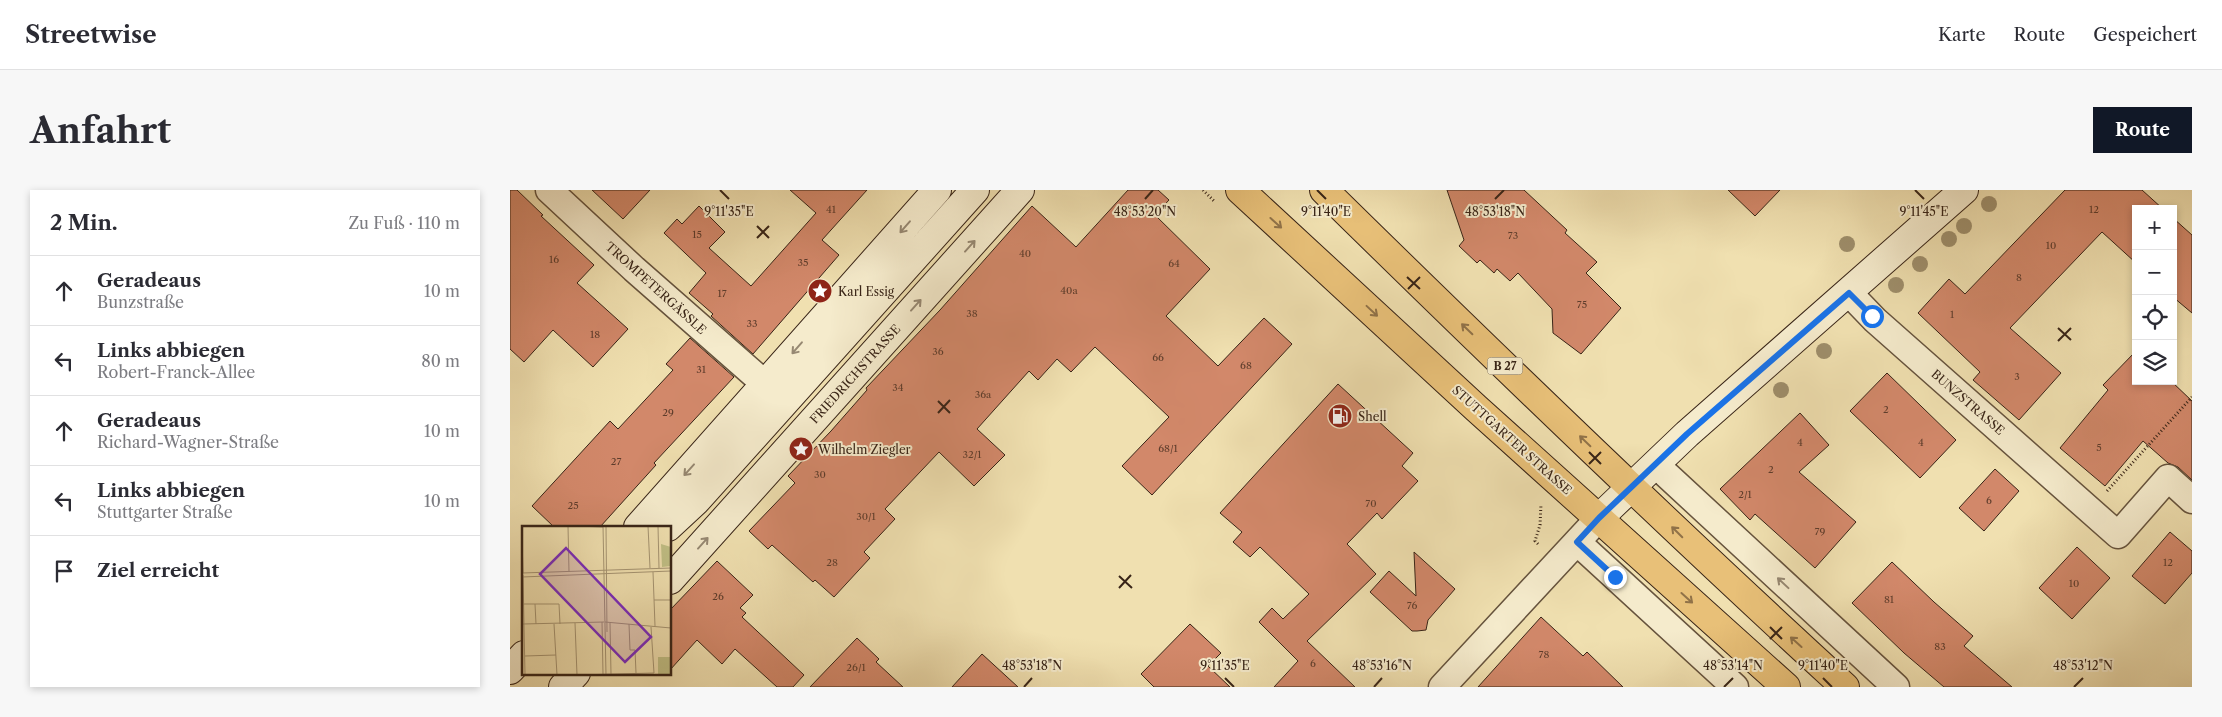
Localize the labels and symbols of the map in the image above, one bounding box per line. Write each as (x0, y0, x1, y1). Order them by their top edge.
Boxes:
house number: 41 (826, 203, 837, 216)
house number: 12 (2089, 203, 2099, 216)
text: 9°11'35"E (704, 204, 754, 219)
text: 48°53'20"N (1114, 204, 1176, 219)
text: 9°11'40"E (1301, 204, 1351, 219)
text: 48°53'18"N (1465, 204, 1525, 219)
text: 9°11'45"E (1899, 204, 1949, 219)
one-way arrow (1269, 217, 1282, 229)
one-way arrow (899, 220, 911, 233)
house number: 15 (692, 228, 702, 241)
house number: 73 (1508, 229, 1518, 242)
street label: TROMPETERGÄSSLE (602, 238, 710, 337)
one-way arrow (964, 239, 976, 252)
house number: 10 (2046, 239, 2056, 252)
house number: 40 (1019, 247, 1031, 260)
house number: 16 (549, 253, 559, 266)
house number: 35 (798, 256, 808, 269)
house number: 64 (1168, 257, 1180, 270)
house number: 8 (2016, 271, 2022, 284)
place icon: Karl Essig (807, 278, 833, 304)
place label: Karl Essig (838, 284, 895, 299)
house number: 40a (1060, 284, 1078, 297)
house number: 17 (717, 287, 727, 300)
house number: 75 (1577, 298, 1587, 311)
one-way arrow (911, 299, 922, 312)
one-way arrow (1366, 305, 1378, 317)
route start (1861, 305, 1884, 328)
house number: 38 (966, 307, 978, 320)
house number: 1 (1950, 308, 1955, 321)
house number: 33 (746, 317, 758, 330)
street label: FRIEDRICHSTRASSE (807, 321, 903, 427)
one-way arrow (1461, 323, 1473, 335)
house number: 18 (590, 328, 600, 341)
one-way arrow (791, 342, 803, 355)
house number: 36 (932, 345, 944, 358)
house number: 66 (1152, 351, 1164, 364)
road number: B 27 (1488, 358, 1522, 375)
house number: 68 (1240, 359, 1252, 372)
house number: 31 (696, 363, 707, 376)
street label: BUNZSTRASSE (1928, 366, 2008, 438)
house number: 3 (2014, 370, 2020, 383)
house number: 34 (892, 381, 904, 394)
street label: STUTTGARTER STRASSE (1449, 382, 1575, 498)
house number: 36a (975, 388, 992, 401)
fuel station icon: Shell (1327, 403, 1353, 429)
house number: 2 (1883, 403, 1889, 416)
house number: 29 (662, 406, 674, 419)
place label: Shell (1358, 409, 1387, 424)
one-way arrow (1578, 435, 1591, 447)
place icon: Wilhelm Ziegler (788, 436, 814, 462)
house number: 4 (1797, 436, 1803, 449)
house number: 4 (1918, 436, 1924, 449)
house number: 5 (2096, 441, 2102, 454)
place label: Wilhelm Ziegler (817, 442, 911, 457)
house number: 68/1 (1158, 442, 1179, 455)
house number: 32/1 (962, 448, 982, 461)
house number: 27 (611, 455, 621, 468)
one-way arrow (683, 463, 695, 476)
house number: 2 (1768, 463, 1774, 476)
house number: 30 (814, 468, 826, 481)
house number: 2/1 (1738, 488, 1753, 501)
house number: 6 (1986, 494, 1992, 507)
house number: 70 (1365, 497, 1377, 510)
house number: 25 (567, 499, 579, 512)
house number: 30/1 (856, 510, 877, 523)
house number: 79 (1815, 525, 1826, 538)
inset map (522, 526, 671, 674)
one-way arrow (1671, 526, 1683, 538)
one-way arrow (697, 537, 708, 550)
house number: 28 (826, 556, 838, 569)
house number: 12 (2163, 556, 2173, 569)
route end (1604, 566, 1627, 589)
one-way arrow (1776, 577, 1789, 589)
house number: 10 (2069, 577, 2079, 590)
house number: 26 (712, 590, 724, 603)
one-way arrow (1681, 592, 1694, 604)
house number: 81 (1884, 593, 1895, 606)
house number: 76 (1407, 599, 1417, 612)
one-way arrow (1790, 636, 1803, 648)
house number: 83 (1934, 640, 1946, 653)
house number: 78 (1539, 648, 1549, 661)
house number: 6 (1310, 657, 1316, 670)
text: 48°53'18"N (1002, 658, 1062, 673)
text: 9°11'35"E (1200, 658, 1250, 673)
text: 48°53'16"N (1352, 658, 1412, 673)
text: 48°53'14"N (1703, 658, 1763, 673)
text: 9°11'40"E (1798, 658, 1848, 673)
text: 48°53'12"N (2053, 658, 2113, 673)
house number: 26/1 (846, 661, 867, 674)

